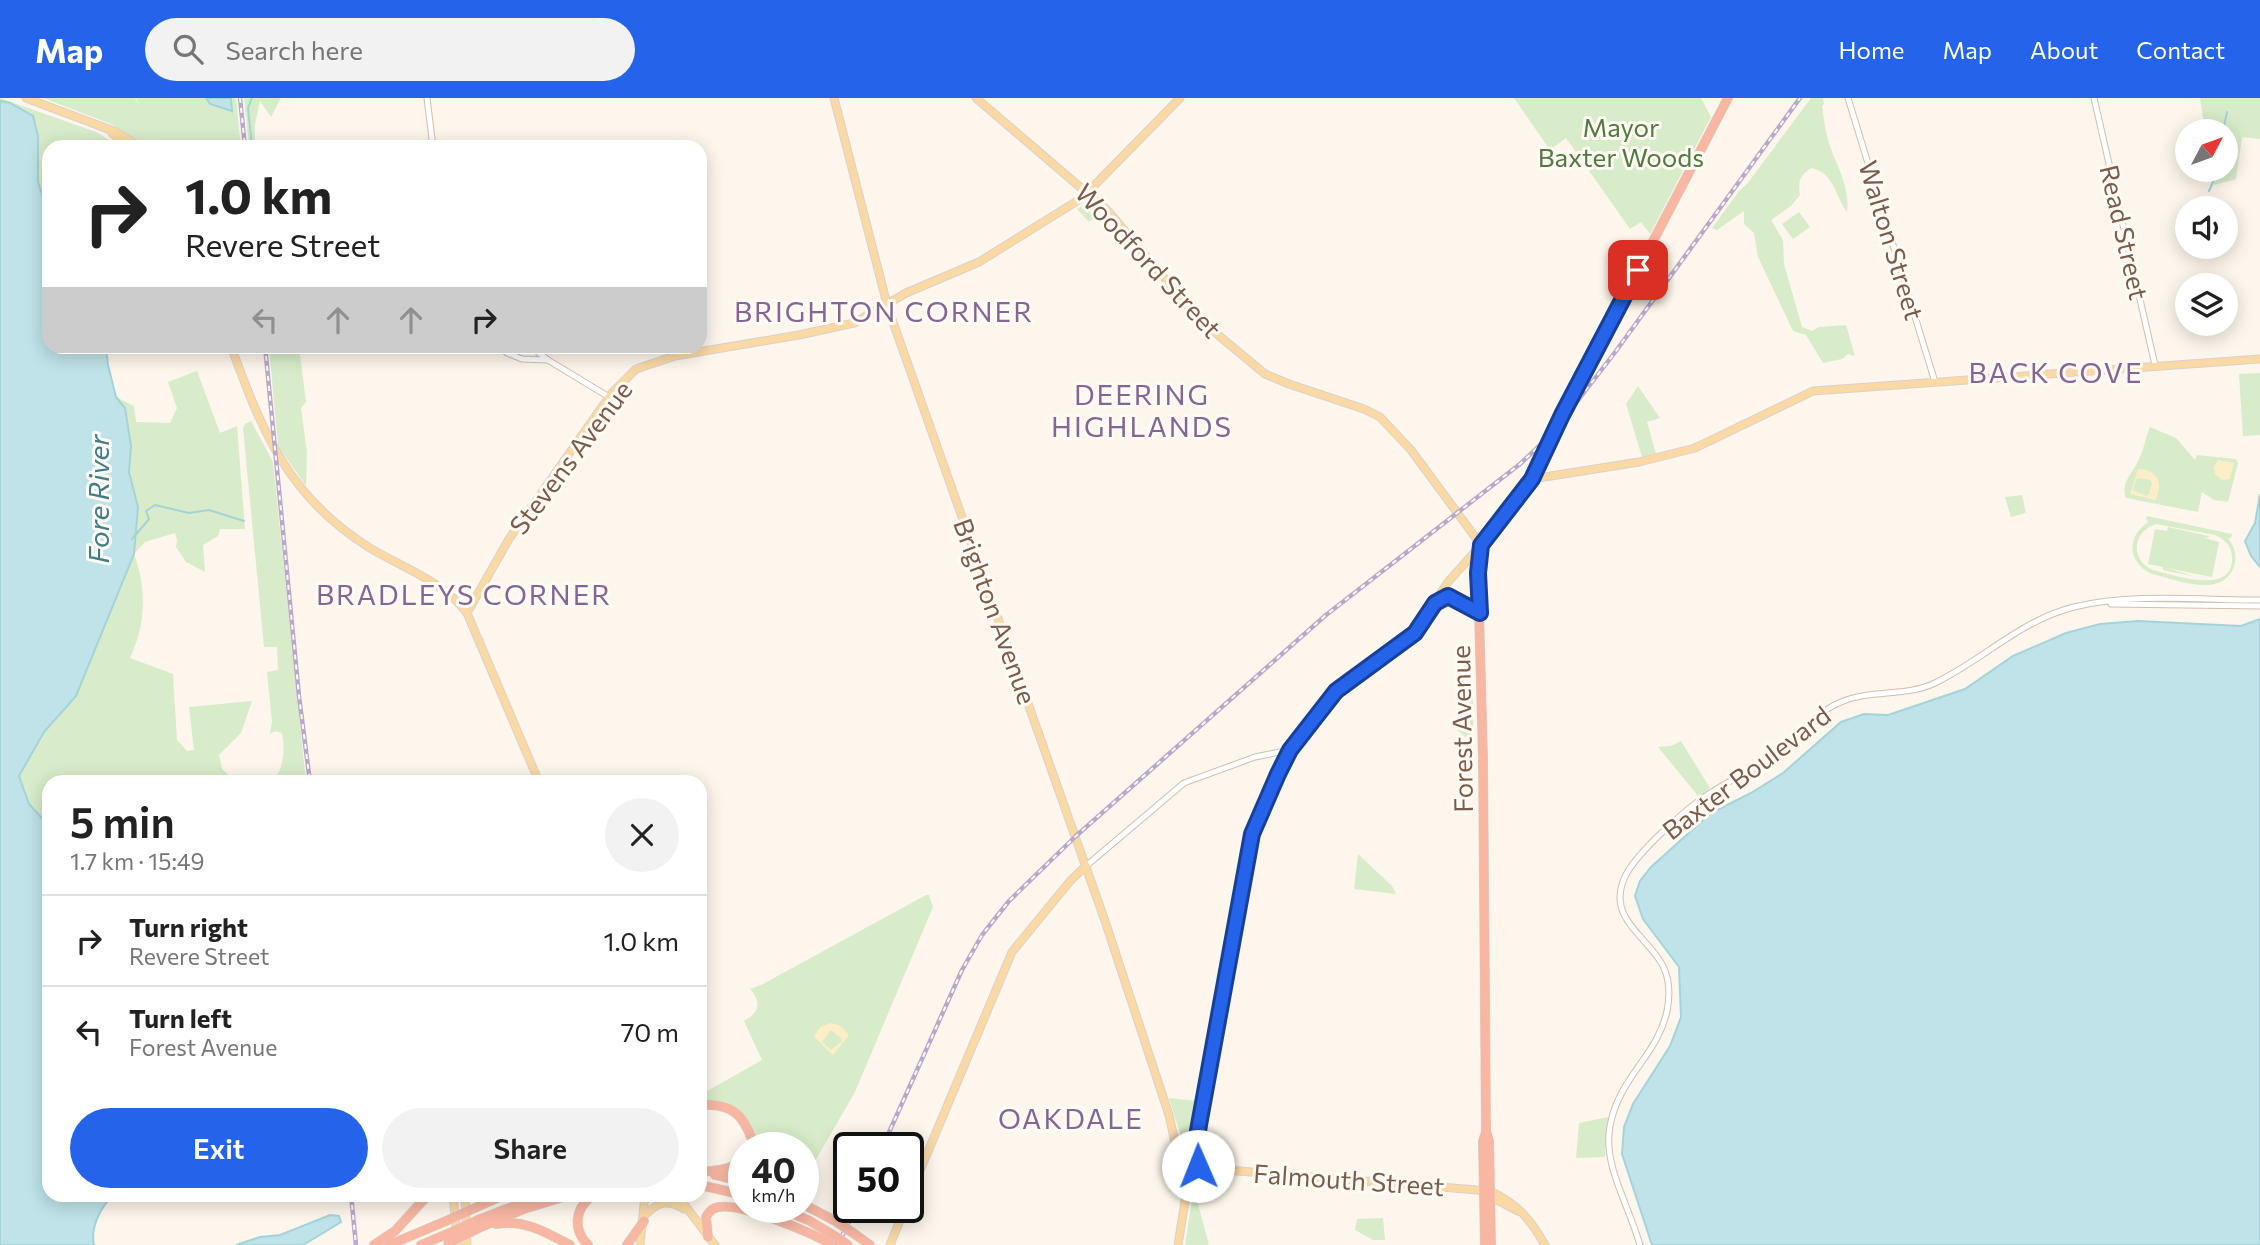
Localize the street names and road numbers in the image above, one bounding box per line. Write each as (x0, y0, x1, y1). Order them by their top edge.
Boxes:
street label: Walton Street (1853, 157, 1931, 323)
street label: Read Street (2094, 162, 2156, 302)
street label: Woodford Street (1070, 177, 1228, 343)
street label: Stevens Avenue (502, 374, 638, 540)
street label: Brighton Avenue (948, 514, 1044, 708)
street label: Forest Avenue (1444, 645, 1478, 813)
street label: Baxter Boulevard (1656, 699, 1836, 845)
street label: Falmouth Street (1252, 1157, 1446, 1201)

